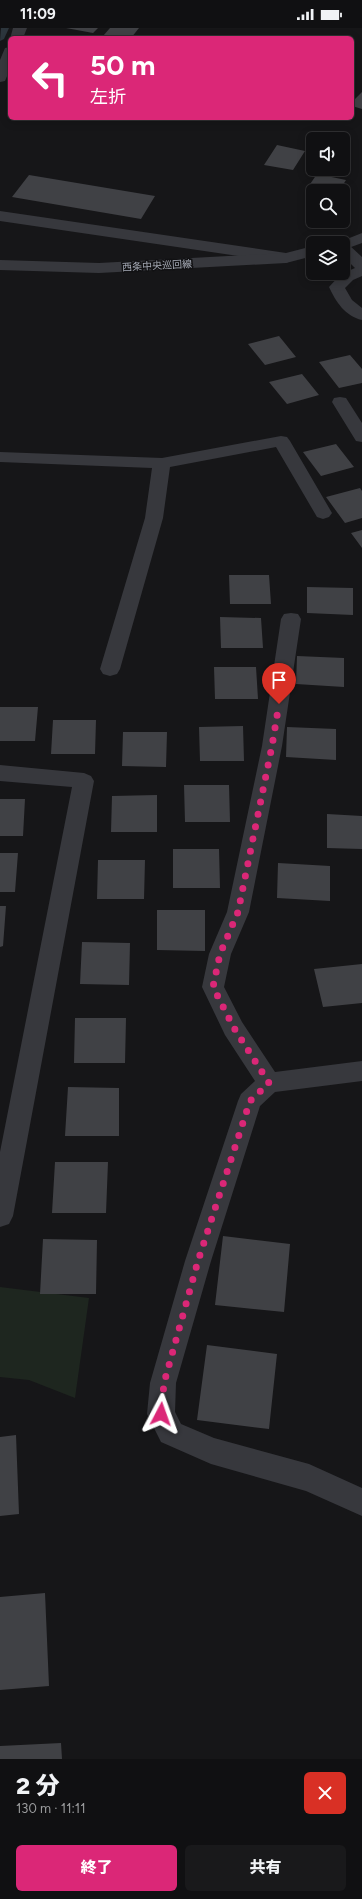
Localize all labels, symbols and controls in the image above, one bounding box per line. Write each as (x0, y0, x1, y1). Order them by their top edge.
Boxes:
text: 11:09 (20, 5, 56, 23)
text: 50 m (90, 48, 156, 82)
icon: left (24, 52, 76, 104)
text: 左折 (90, 86, 126, 108)
map controls (306, 132, 350, 280)
button: sound (306, 132, 350, 176)
button: search (306, 184, 350, 228)
button: layers (306, 236, 350, 280)
street label: 西条中央巡回線 (122, 257, 192, 274)
pin (262, 663, 296, 704)
icon: arrive (268, 669, 290, 691)
position arrow (140, 1393, 182, 1435)
text: 2 分 (16, 1771, 60, 1800)
button: close (304, 1772, 346, 1814)
text: 130 m · 11:11 (16, 1801, 86, 1816)
button: 終了 (16, 1845, 177, 1891)
button: 共有 (185, 1845, 346, 1891)

